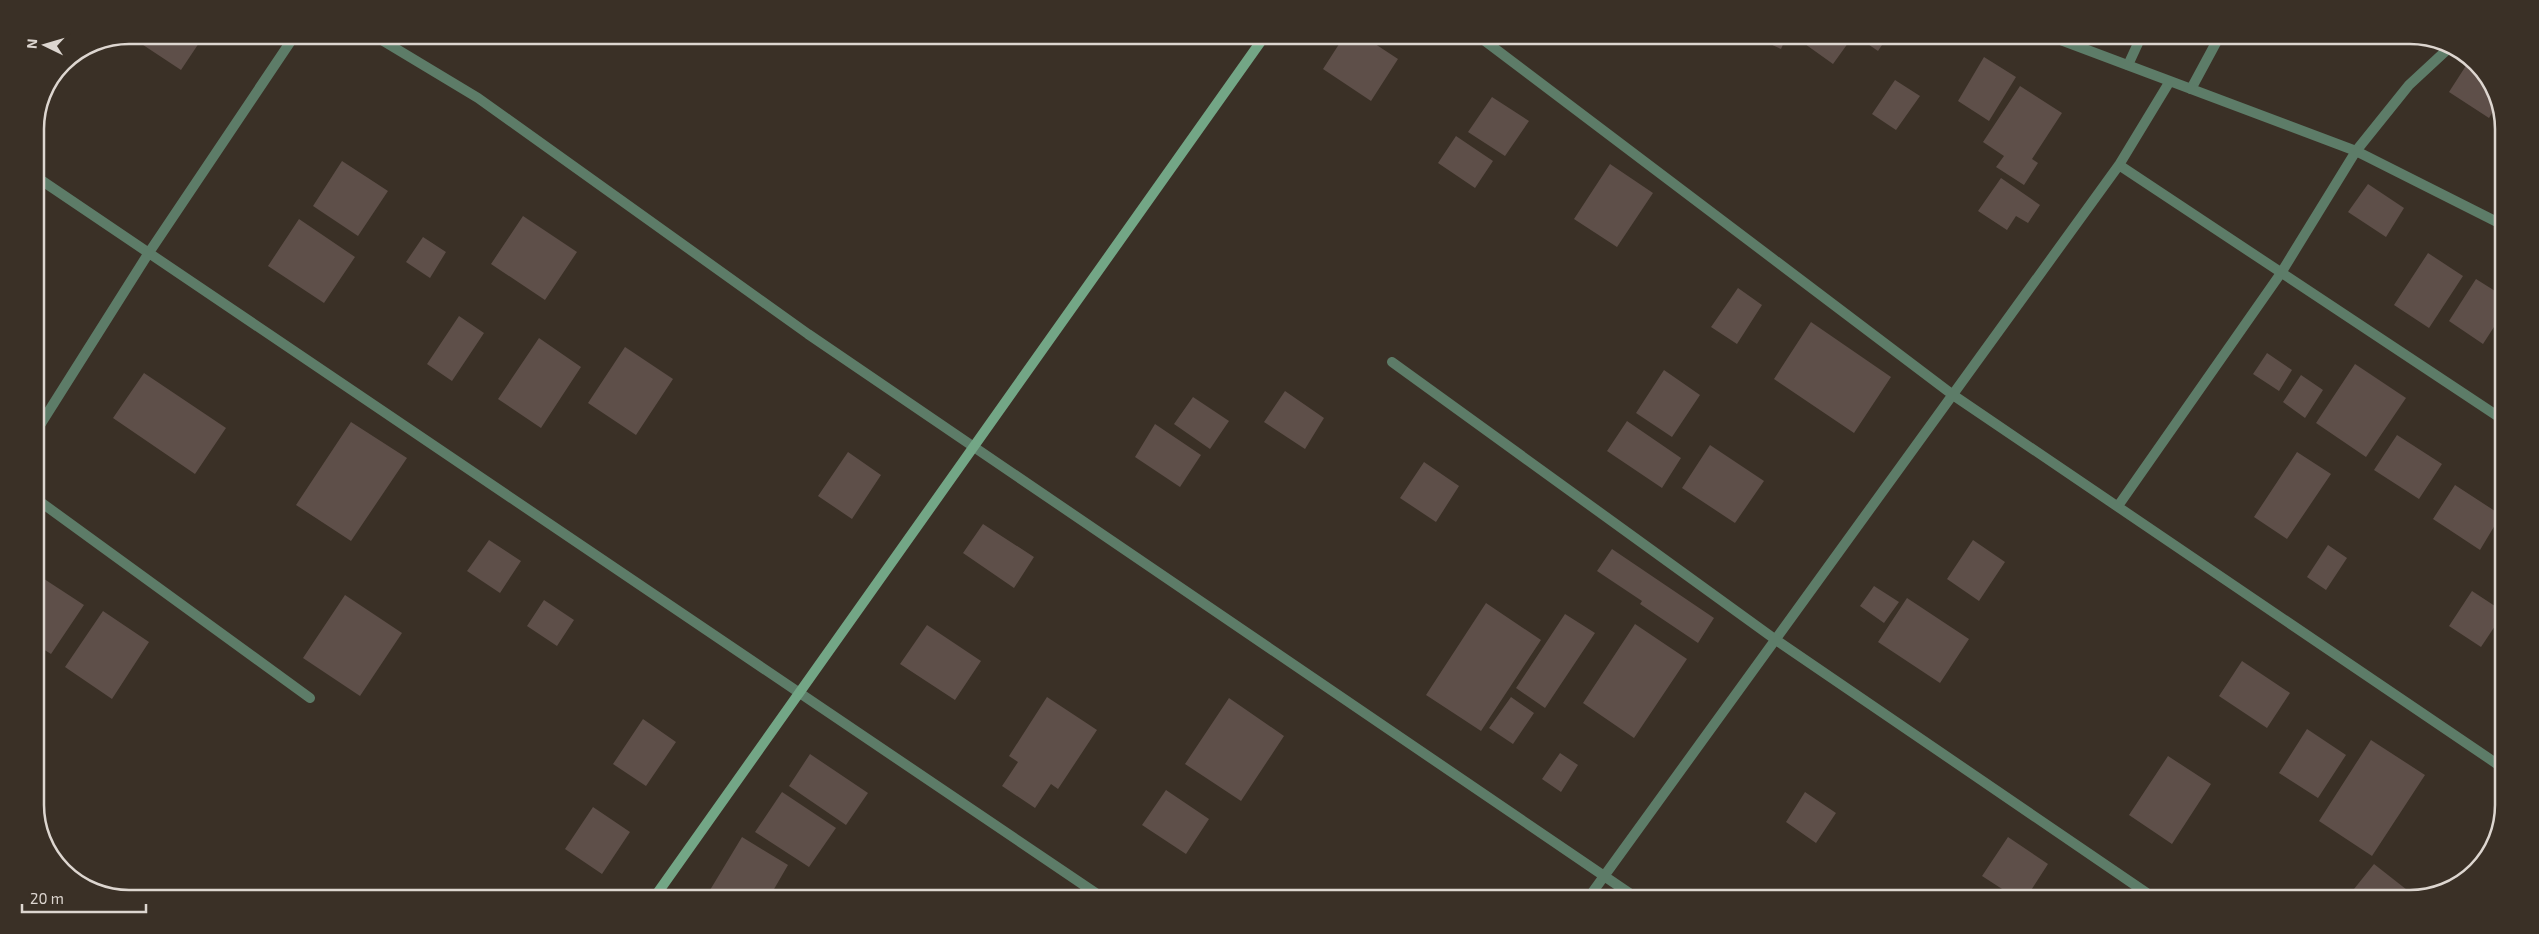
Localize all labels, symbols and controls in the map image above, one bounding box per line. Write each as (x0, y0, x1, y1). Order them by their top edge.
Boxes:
north arrow (20, 20, 70, 70)
text: N (23, 38, 40, 50)
scale bar (22, 882, 146, 914)
text: 20 m (30, 889, 64, 907)

